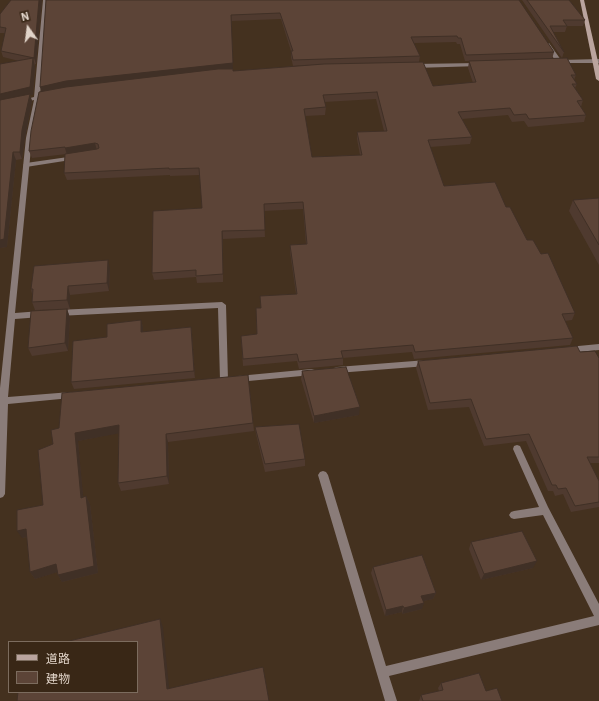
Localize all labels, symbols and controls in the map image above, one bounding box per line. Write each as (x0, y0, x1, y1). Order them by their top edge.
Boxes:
north arrow (8, 8, 48, 48)
text: N (20, 9, 31, 24)
legend (8, 641, 138, 693)
text: 道路 (46, 651, 70, 666)
text: 建物 (46, 671, 70, 686)

